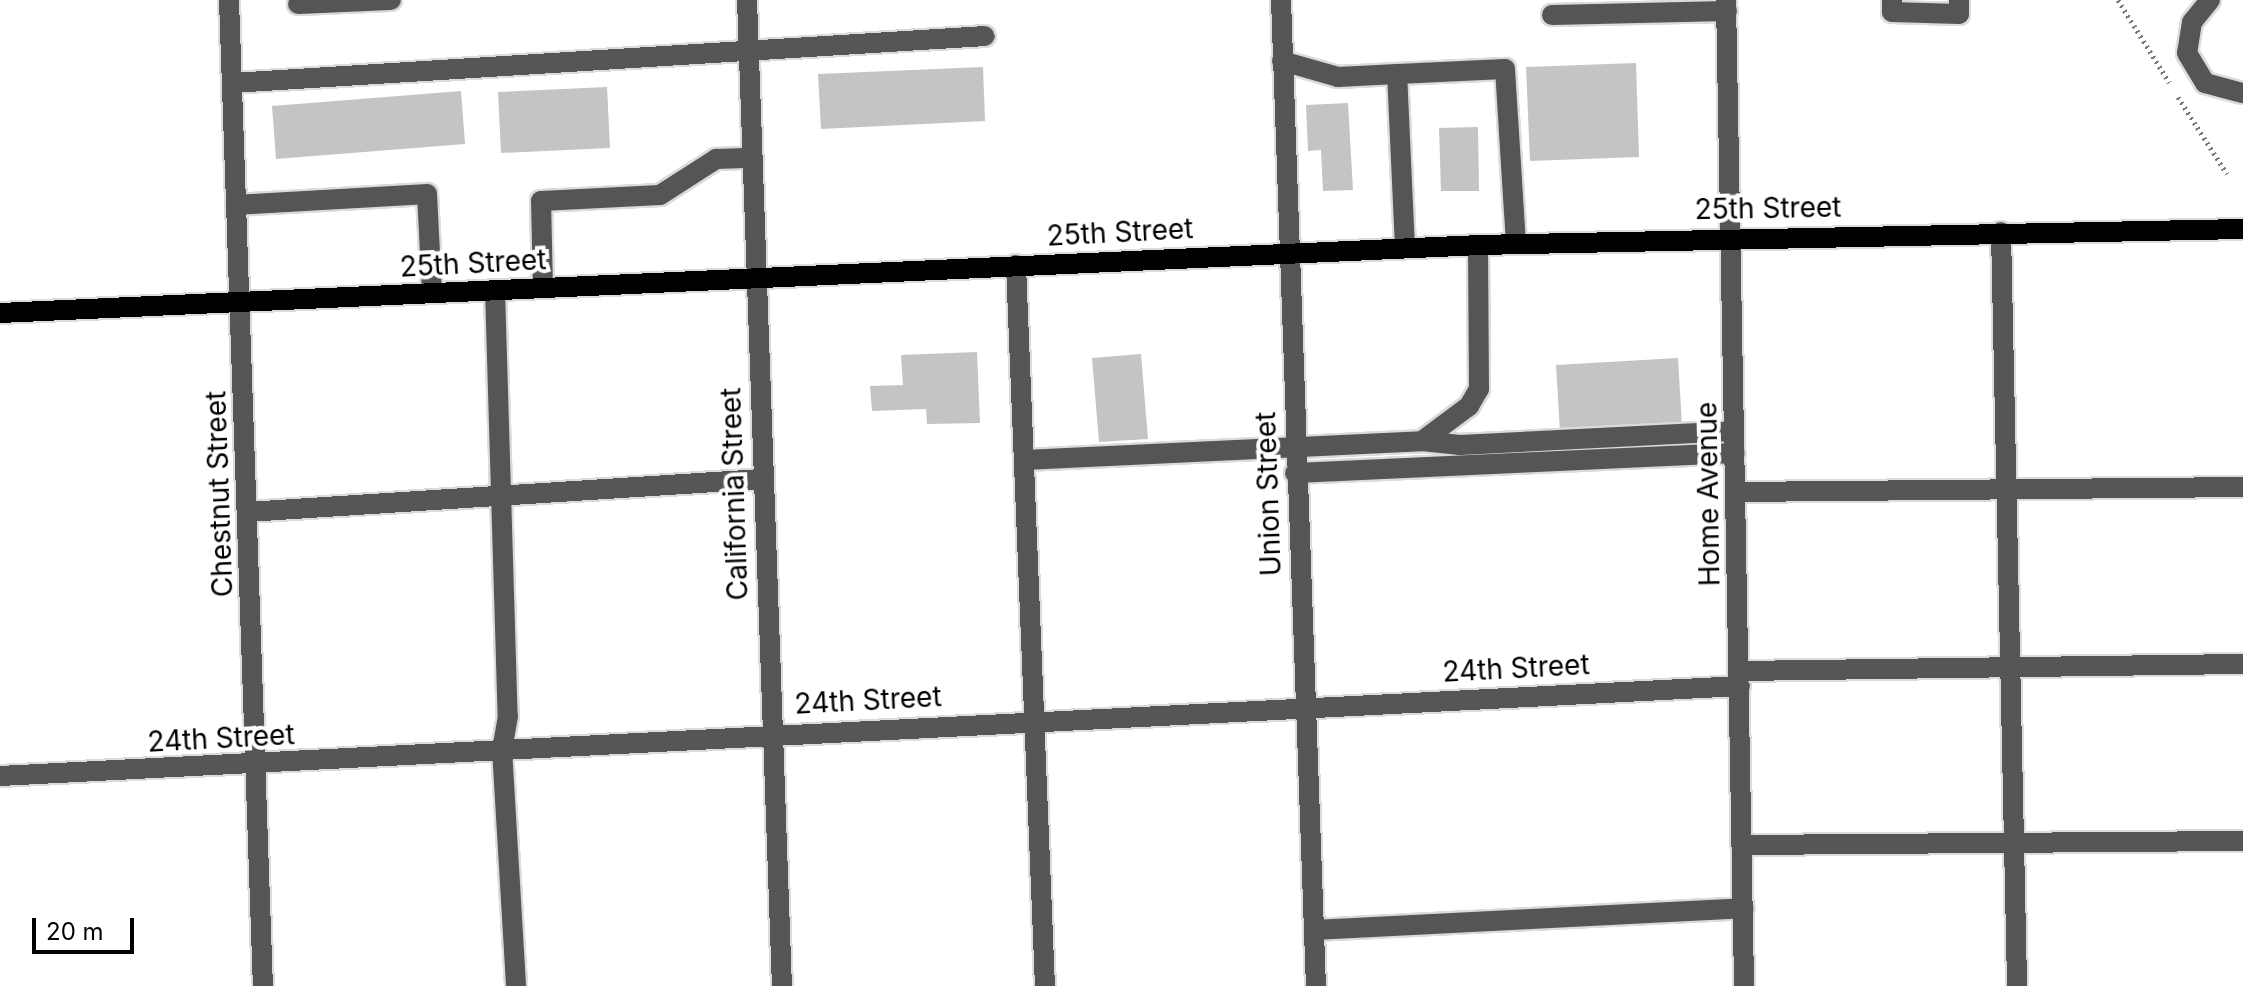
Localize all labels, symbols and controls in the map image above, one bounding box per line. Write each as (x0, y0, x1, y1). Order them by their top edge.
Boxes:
street label: 25th Street (1694, 190, 1842, 226)
street label: 25th Street (1046, 211, 1194, 253)
street label: 25th Street (399, 242, 547, 284)
street label: California Street (713, 387, 755, 601)
street label: Chestnut Street (199, 390, 239, 598)
street label: Home Avenue (1690, 401, 1726, 587)
street label: Union Street (1248, 411, 1288, 577)
street label: 24th Street (1442, 647, 1590, 689)
street label: 24th Street (794, 679, 942, 721)
street label: 24th Street (147, 717, 295, 759)
scale bar (36, 902, 138, 952)
text: 20 m (46, 917, 104, 946)

